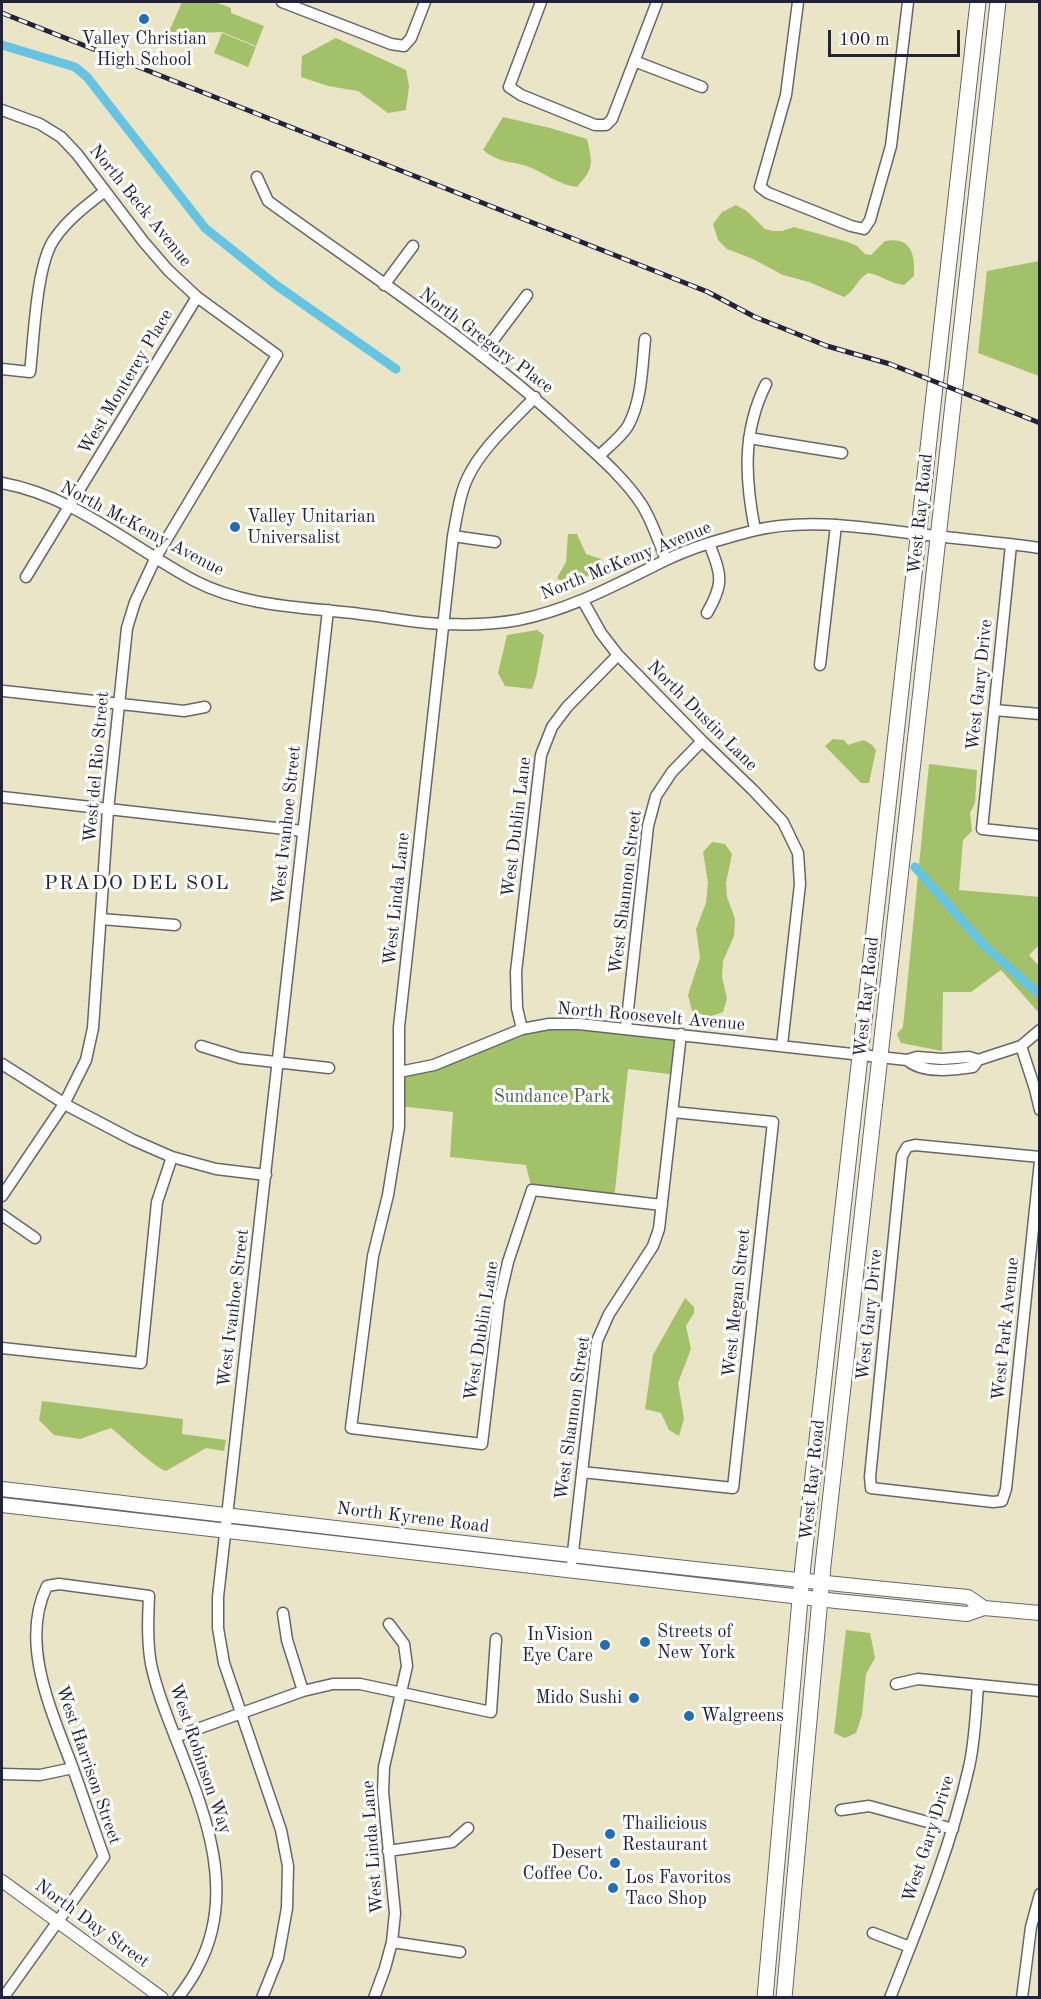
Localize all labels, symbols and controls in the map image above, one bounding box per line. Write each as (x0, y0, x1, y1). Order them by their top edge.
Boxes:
marker: Valley Christian High School (137, 12, 151, 26)
scale bar (831, 18, 963, 56)
place label: Valley Christian High School (81, 28, 207, 70)
text: 100 m (839, 31, 890, 49)
street label: North Beck Avenue (84, 140, 196, 272)
street label: North Gregory Place (415, 283, 557, 399)
street label: West Monterey Place (74, 305, 178, 459)
street label: West Ray Road (904, 453, 938, 575)
street label: North McKemy Avenue (57, 477, 227, 581)
place label: Valley Unitarian Universalist (247, 506, 376, 548)
street label: North McKemy Avenue (538, 517, 714, 605)
marker: Valley Unitarian Universalist (228, 520, 242, 534)
street label: West Gary Drive (962, 618, 998, 752)
street label: North Dustin Lane (642, 656, 762, 776)
street label: West del Rio Street (80, 690, 114, 844)
street label: West Ivanhoe Street (268, 745, 306, 905)
street label: West Dublin Lane (498, 756, 536, 898)
street label: West Shannon Street (605, 809, 647, 975)
street label: West Linda Lane (379, 831, 415, 967)
district label: PRADO DEL SOL (44, 872, 230, 896)
street label: West Ray Road (850, 936, 884, 1058)
street label: North Roosevelt Avenue (556, 998, 746, 1036)
park label: Sundance Park (494, 1086, 610, 1108)
street label: West Ivanhoe Street (214, 1228, 254, 1388)
street label: West Megan Street (718, 1228, 756, 1378)
street label: West Gary Drive (852, 1248, 888, 1382)
street label: West Park Avenue (988, 1256, 1024, 1402)
street label: West Dublin Lane (460, 1260, 504, 1402)
street label: West Shannon Street (551, 1335, 595, 1501)
street label: West Ray Road (796, 1419, 830, 1541)
street label: North Kyrene Road (336, 1498, 490, 1538)
place label: Streets of New York (657, 1621, 736, 1664)
place label: InVision Eye Care (522, 1624, 593, 1666)
marker: Streets of New York (638, 1635, 652, 1649)
marker: InVision Eye Care (598, 1638, 612, 1652)
street label: West Robinson Way (164, 1681, 236, 1837)
street label: West Harrison Street (51, 1683, 125, 1847)
place label: Mido Sushi (535, 1687, 622, 1709)
marker: Mido Sushi (627, 1691, 641, 1705)
place label: Walgreens (701, 1705, 784, 1727)
marker: Walgreens (682, 1709, 696, 1723)
street label: West Gary Drive (898, 1773, 960, 1905)
street label: West Linda Lane (358, 1779, 388, 1915)
place label: Thailicious Restaurant (622, 1813, 708, 1856)
marker: Thailicious Restaurant (603, 1827, 617, 1841)
place label: Desert Coffee Co. (523, 1842, 603, 1884)
marker: Desert Coffee Co. (608, 1856, 622, 1870)
place label: Los Favoritos Taco Shop (625, 1867, 731, 1910)
street label: North Day Street (31, 1875, 153, 1973)
marker: Los Favoritos Taco Shop (606, 1881, 620, 1895)

